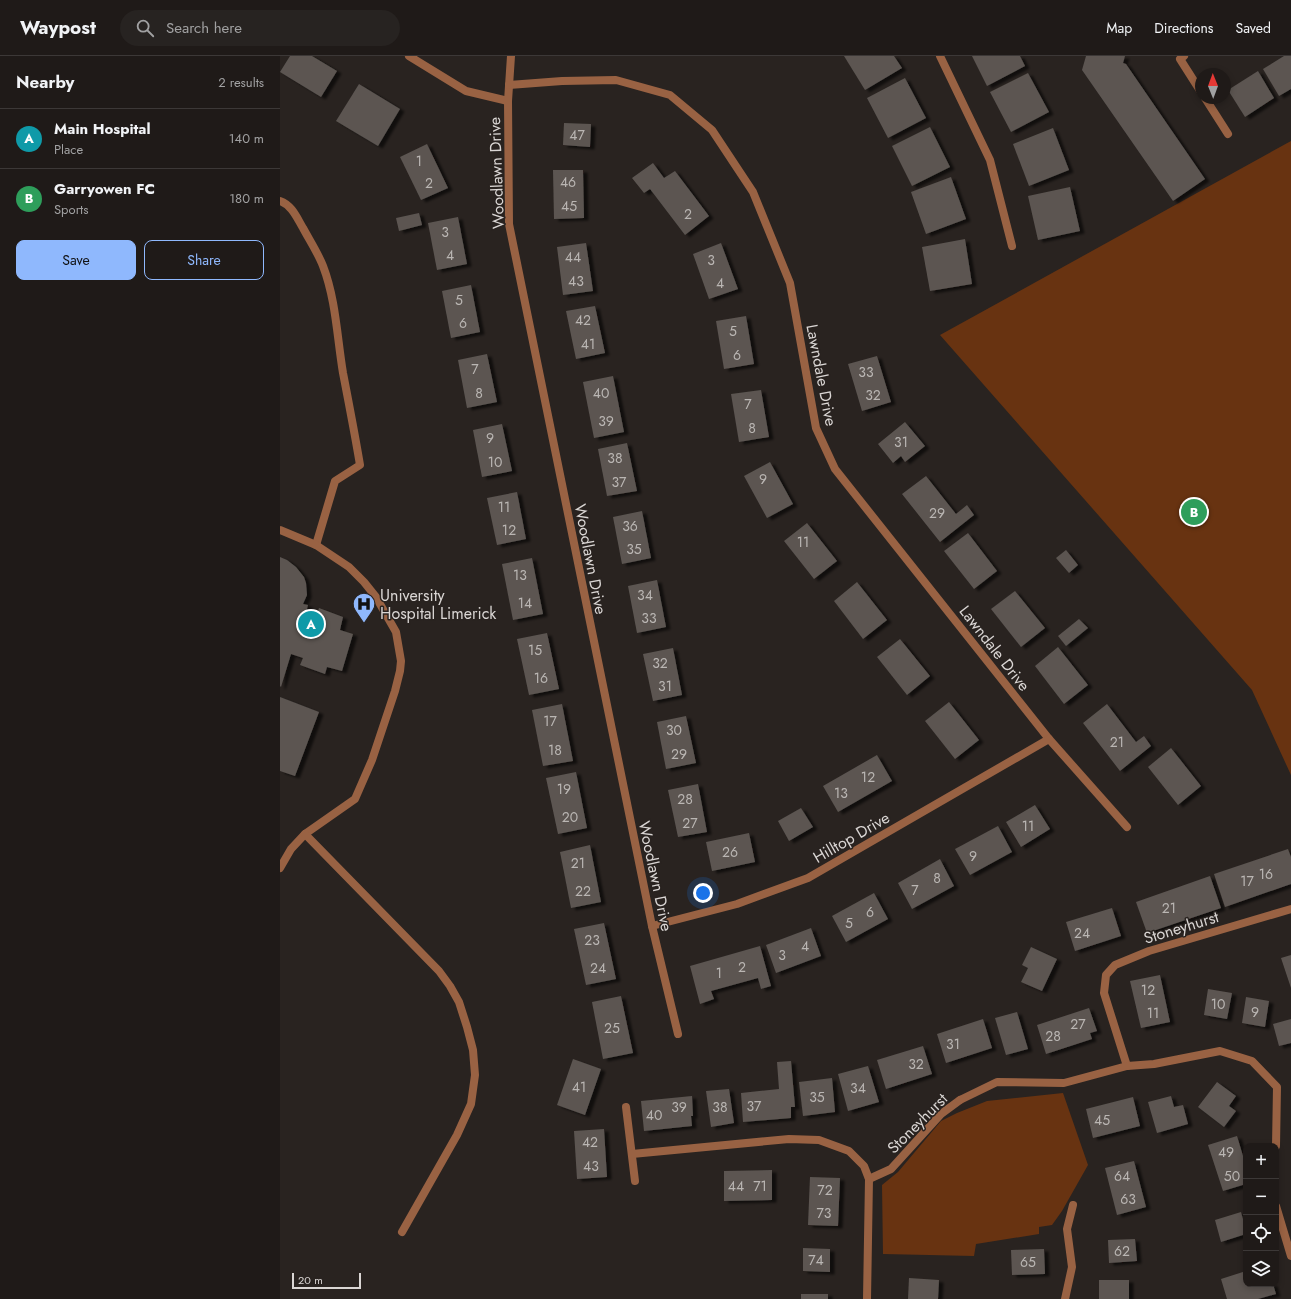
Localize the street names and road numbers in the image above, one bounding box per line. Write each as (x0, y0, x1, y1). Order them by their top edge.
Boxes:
street label: Woodlawn Drive (483, 117, 510, 229)
street label: Lawndale Drive (800, 322, 843, 428)
street label: Woodlawn Drive (569, 502, 612, 616)
street label: Lawndale Drive (954, 601, 1035, 696)
street label: Hilltop Drive (809, 806, 894, 869)
street label: Woodlawn Drive (633, 819, 678, 933)
street label: Stoneyhurst (1141, 905, 1222, 950)
street label: Stoneyhurst (882, 1088, 953, 1159)

